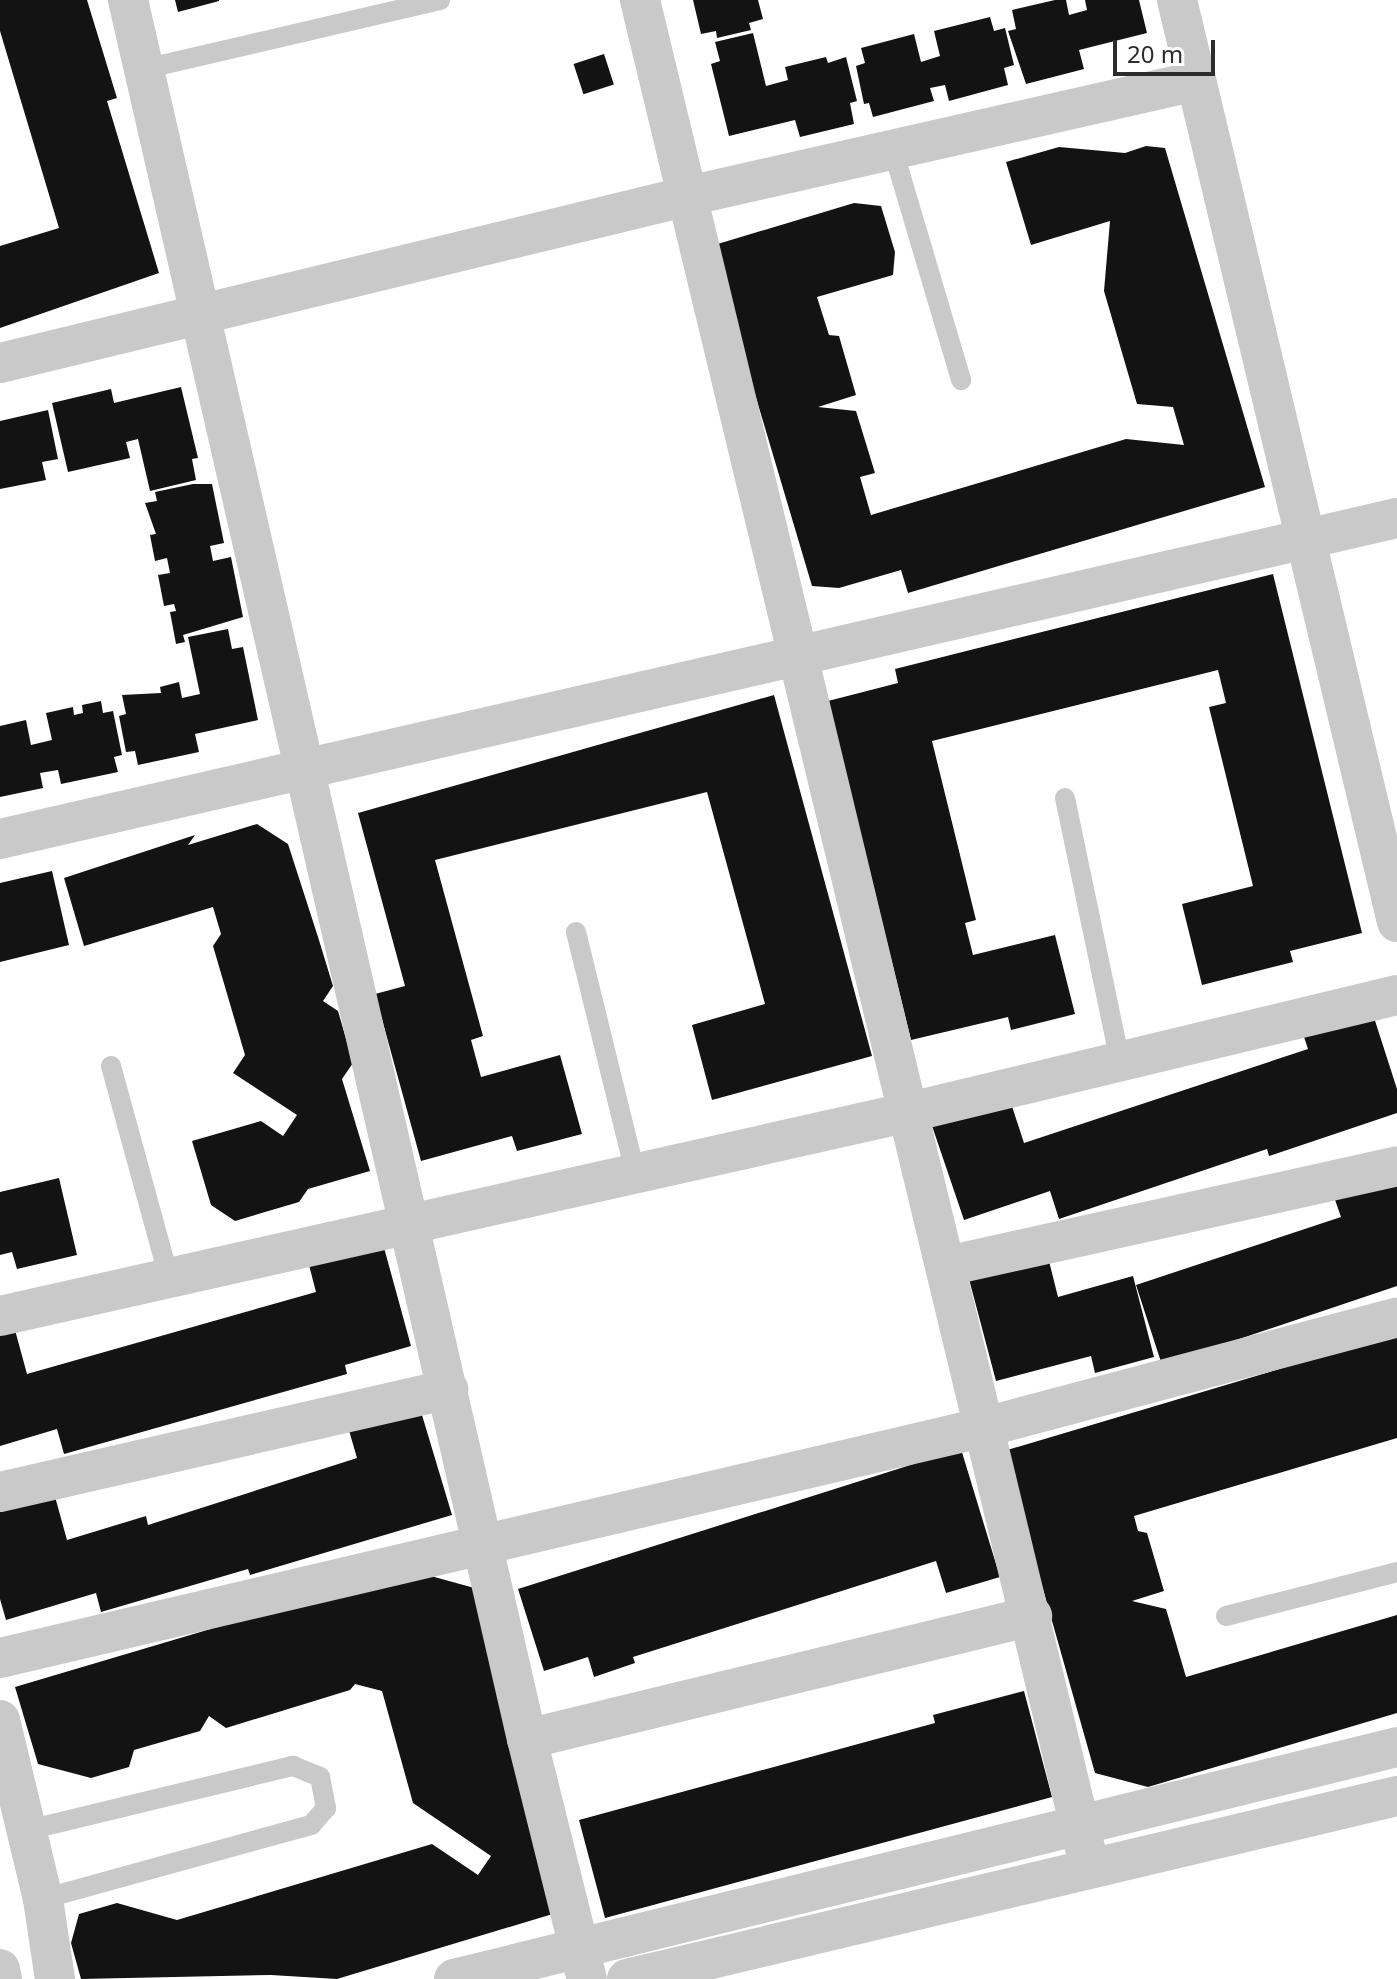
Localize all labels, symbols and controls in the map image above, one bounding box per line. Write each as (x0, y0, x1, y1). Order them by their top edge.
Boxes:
scale bar (1117, 24, 1219, 74)
text: 20 m (1127, 37, 1183, 70)

